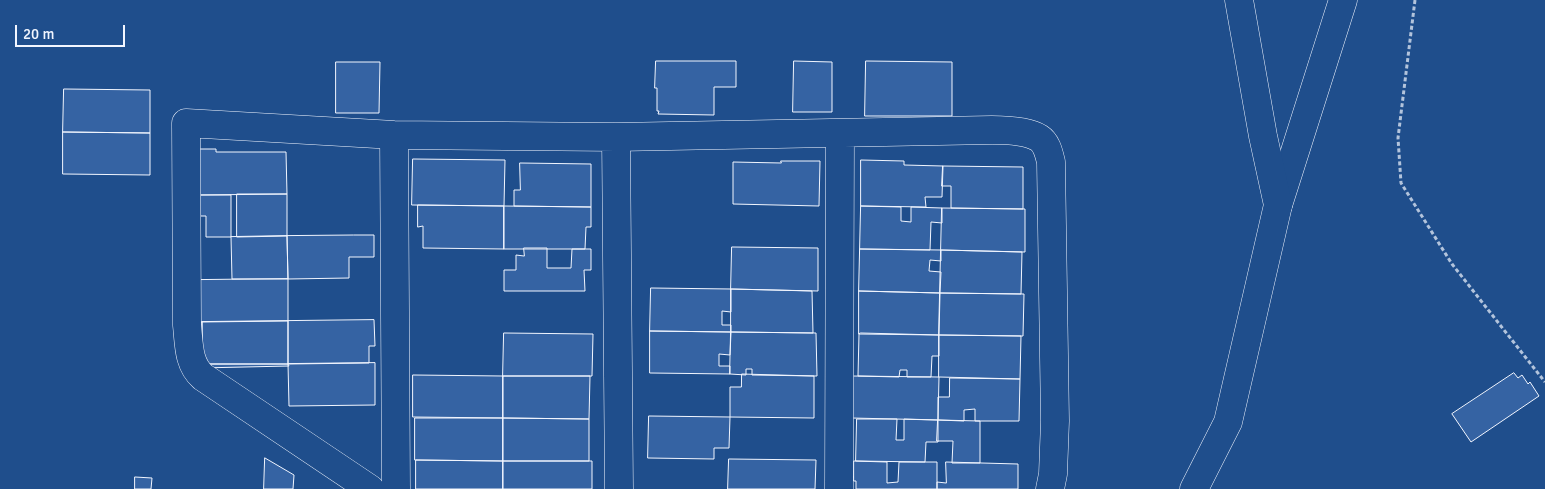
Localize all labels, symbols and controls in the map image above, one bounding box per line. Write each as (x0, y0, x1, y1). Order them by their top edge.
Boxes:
scale bar (18, 15, 128, 47)
text: 20 m (23, 25, 54, 43)

